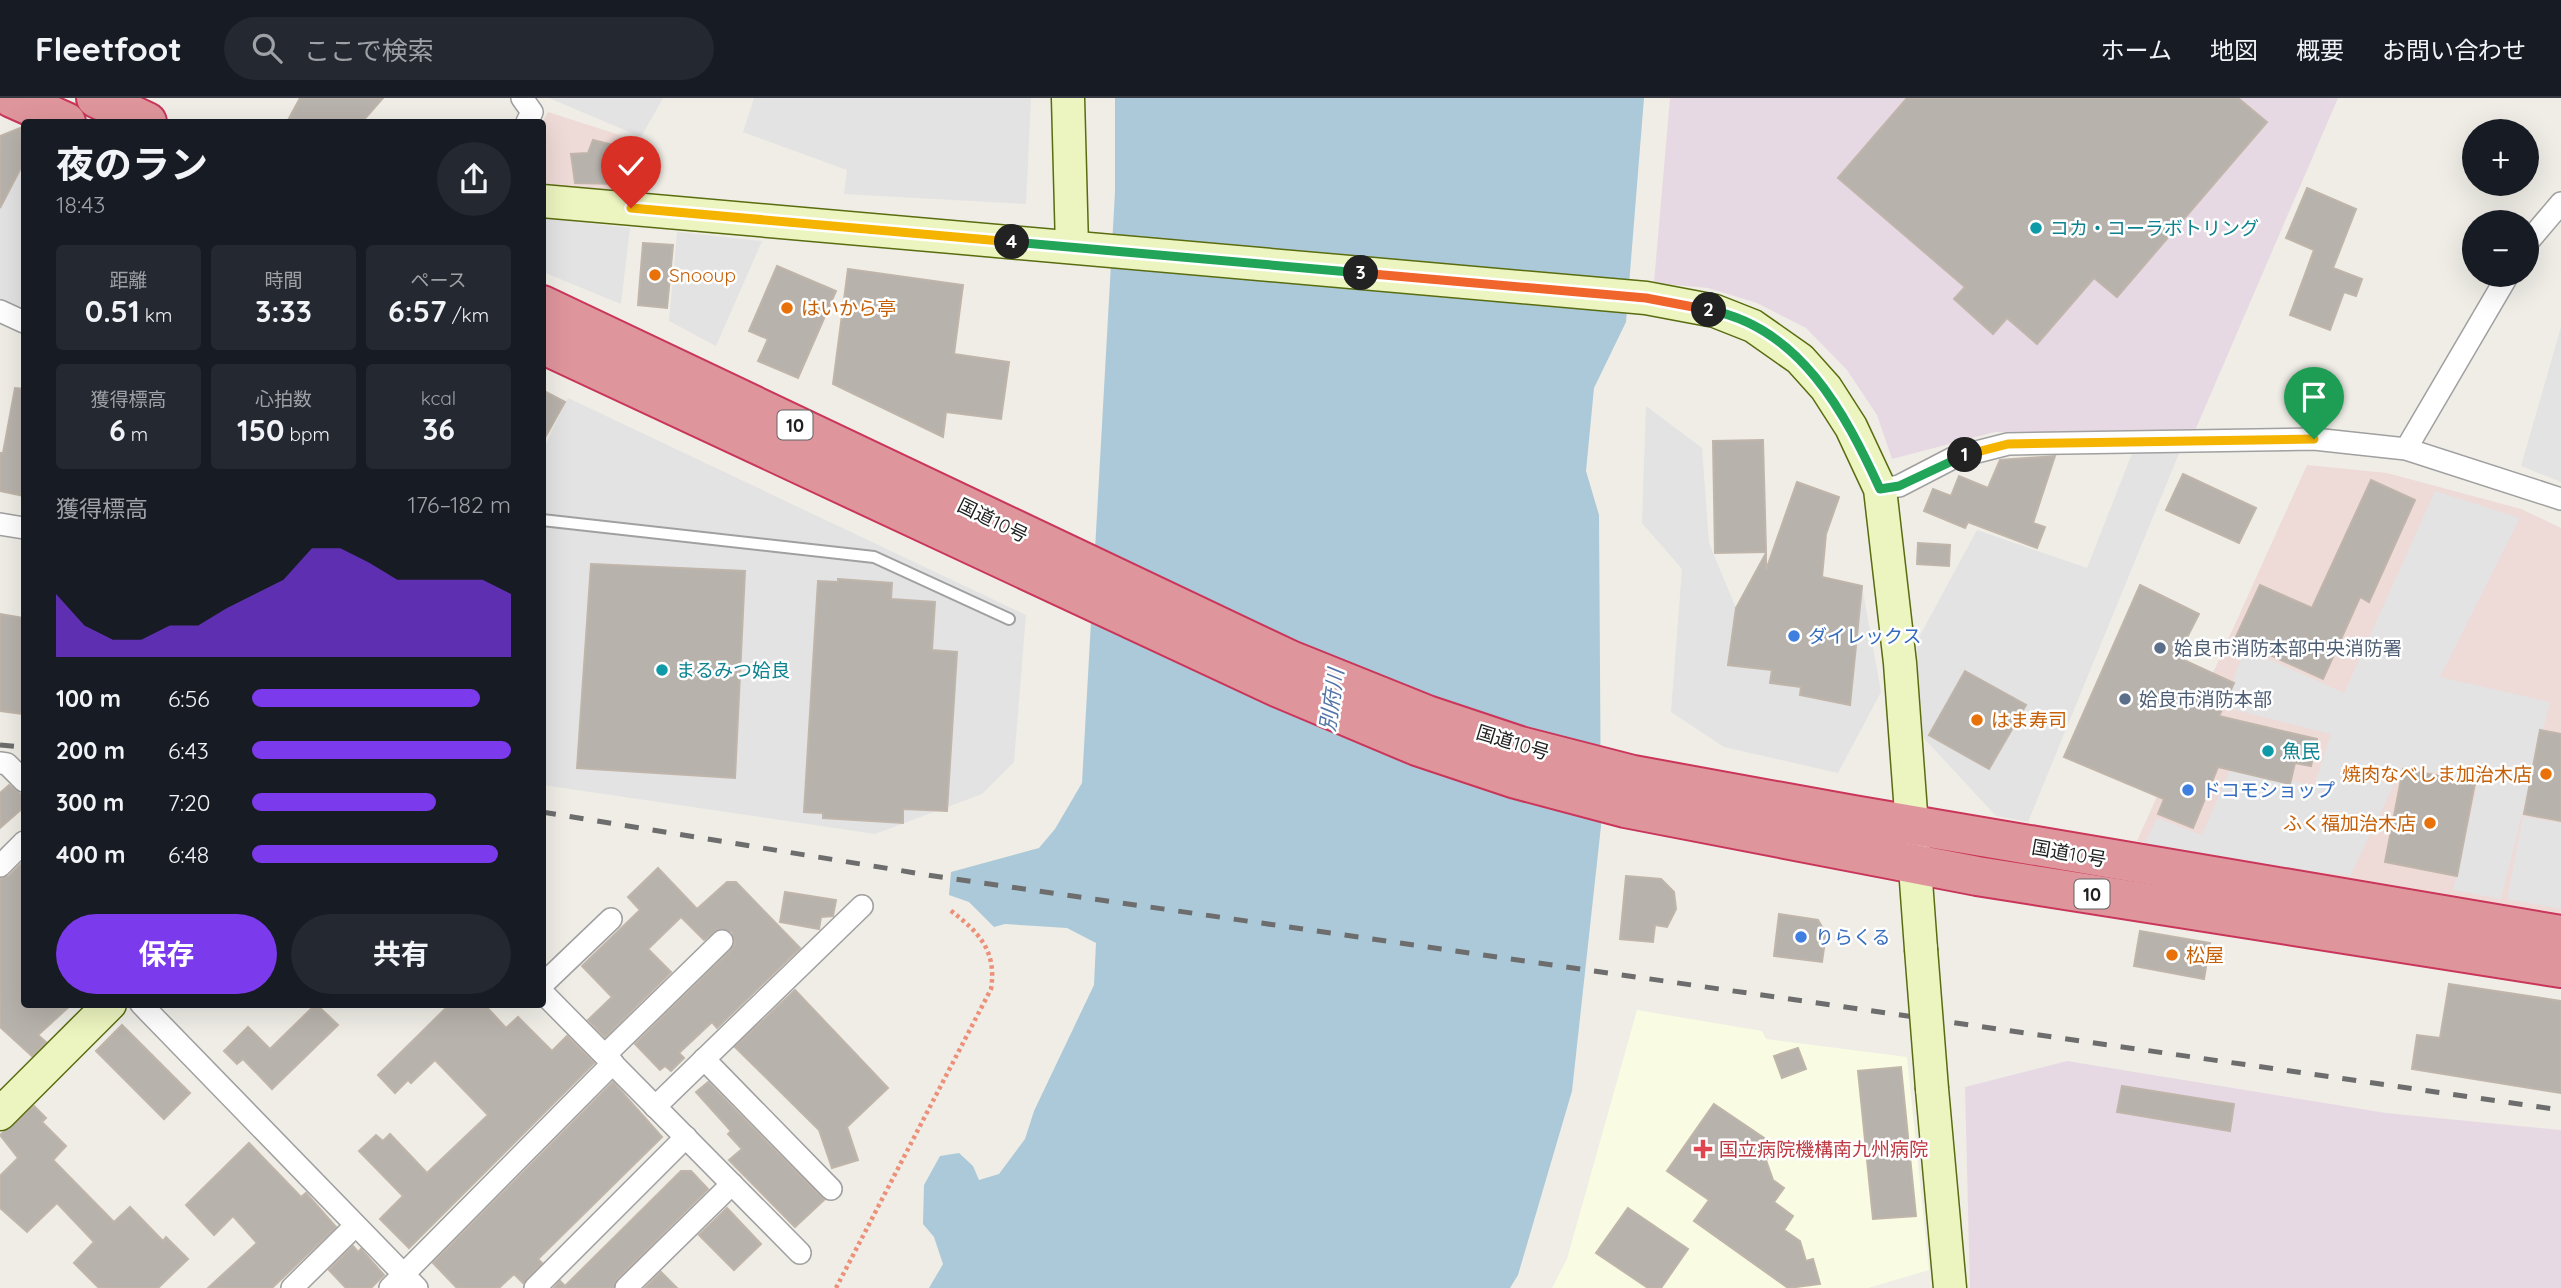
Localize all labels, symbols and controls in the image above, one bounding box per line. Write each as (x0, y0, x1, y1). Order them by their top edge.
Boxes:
search box (224, 17, 714, 80)
text: Fleetfoot (35, 28, 182, 69)
icon: search (248, 29, 286, 67)
text: ここで検索 (304, 34, 434, 67)
text: ホーム (2101, 35, 2172, 65)
text: 地図 (2210, 35, 2258, 65)
text: 概要 (2296, 35, 2344, 65)
text: お問い合わせ (2382, 35, 2526, 65)
map controls (2462, 119, 2539, 287)
button: + (2462, 119, 2539, 196)
pin (601, 136, 661, 208)
text: 夜のラン (56, 140, 208, 188)
button: share (437, 142, 511, 216)
icon: check (612, 147, 650, 185)
text: 18:43 (56, 190, 105, 219)
button: − (2462, 210, 2539, 287)
place label: コカ・コーラボトリング (2050, 216, 2259, 240)
marker: コカ・コーラボトリング (2028, 220, 2044, 236)
pin: 4 (995, 225, 1030, 260)
text: 4 (1006, 229, 1017, 253)
pin: 3 (1344, 256, 1378, 290)
text: 3 (1355, 260, 1366, 284)
place label: Snooup (669, 263, 736, 287)
marker: Snooup (647, 267, 663, 283)
text: 距離 (109, 268, 148, 292)
text: 時間 (264, 268, 303, 292)
text: ペース (410, 268, 467, 292)
text: 0.51 (85, 292, 140, 330)
text: 3:33 (255, 292, 312, 330)
text: 6:57 (388, 292, 446, 330)
pin: 2 (1692, 292, 1726, 328)
place label: はいから亭 (801, 296, 896, 320)
text: 2 (1703, 297, 1714, 321)
marker: はいから亭 (779, 300, 795, 316)
text: km (140, 303, 172, 327)
text: /km (446, 303, 489, 327)
pin (2284, 367, 2344, 439)
icon: arrive (2295, 378, 2333, 416)
text: kcal (421, 386, 456, 410)
text: 獲得標高 (90, 387, 167, 411)
text: 心拍数 (255, 387, 312, 411)
text: 36 (422, 410, 455, 448)
road number: 10 (778, 410, 812, 440)
text: 6 (109, 411, 126, 449)
text: 150 (237, 411, 284, 449)
text: m (126, 422, 148, 446)
text: bpm (284, 422, 330, 446)
pin: 1 (1948, 438, 1982, 472)
text: 1 (1961, 442, 1968, 466)
text: 176–182 m (407, 490, 511, 519)
street label: 国道10号 (954, 493, 1032, 547)
text: 獲得標高 (56, 494, 148, 523)
place label: ダイレックス (1808, 624, 1921, 648)
marker: ダイレックス (1786, 628, 1802, 644)
place label: 姶良市消防本部中央消防署 (2174, 636, 2402, 660)
marker: 姶良市消防本部中央消防署 (2152, 640, 2168, 656)
place label: まるみつ姶良 (676, 658, 790, 682)
marker: まるみつ姶良 (654, 662, 670, 678)
water label: 別府川 (1314, 665, 1349, 733)
text: 100 m (56, 684, 121, 713)
text: 6:56 (168, 684, 210, 713)
place label: 姶良市消防本部 (2139, 687, 2272, 711)
marker: 姶良市消防本部 (2117, 691, 2133, 707)
place label: はま寿司 (1991, 708, 2067, 732)
marker: はま寿司 (1969, 712, 1985, 728)
street label: 国道10号 (1473, 720, 1553, 764)
text: 200 m (56, 736, 125, 765)
text: 6:43 (168, 736, 209, 765)
place label: 魚民 (2282, 739, 2320, 763)
marker: 魚民 (2260, 743, 2276, 759)
place label: 焼肉なべしま加治木店 (2342, 762, 2532, 786)
marker: 焼肉なべしま加治木店 (2538, 766, 2554, 782)
place label: ドコモショップ (2202, 778, 2335, 802)
marker: ドコモショップ (2180, 782, 2196, 798)
text: 300 m (56, 788, 124, 817)
text: 7:20 (168, 788, 211, 817)
place label: ふく福加治木店 (2283, 811, 2416, 835)
marker: ふく福加治木店 (2422, 815, 2438, 831)
street label: 国道10号 (2030, 835, 2108, 871)
text: 400 m (56, 840, 125, 869)
text: 6:48 (168, 840, 209, 869)
road number: 10 (2074, 880, 2110, 908)
button: 保存 (56, 914, 277, 994)
button: 共有 (291, 914, 511, 994)
place label: りらくる (1815, 925, 1891, 949)
marker: りらくる (1793, 929, 1809, 945)
place label: 松屋 (2186, 943, 2224, 967)
marker: 松屋 (2164, 947, 2180, 963)
place label: 国立病院機構南九州病院 (1719, 1137, 1928, 1161)
marker: 国立病院機構南九州病院 (1693, 1139, 1713, 1159)

